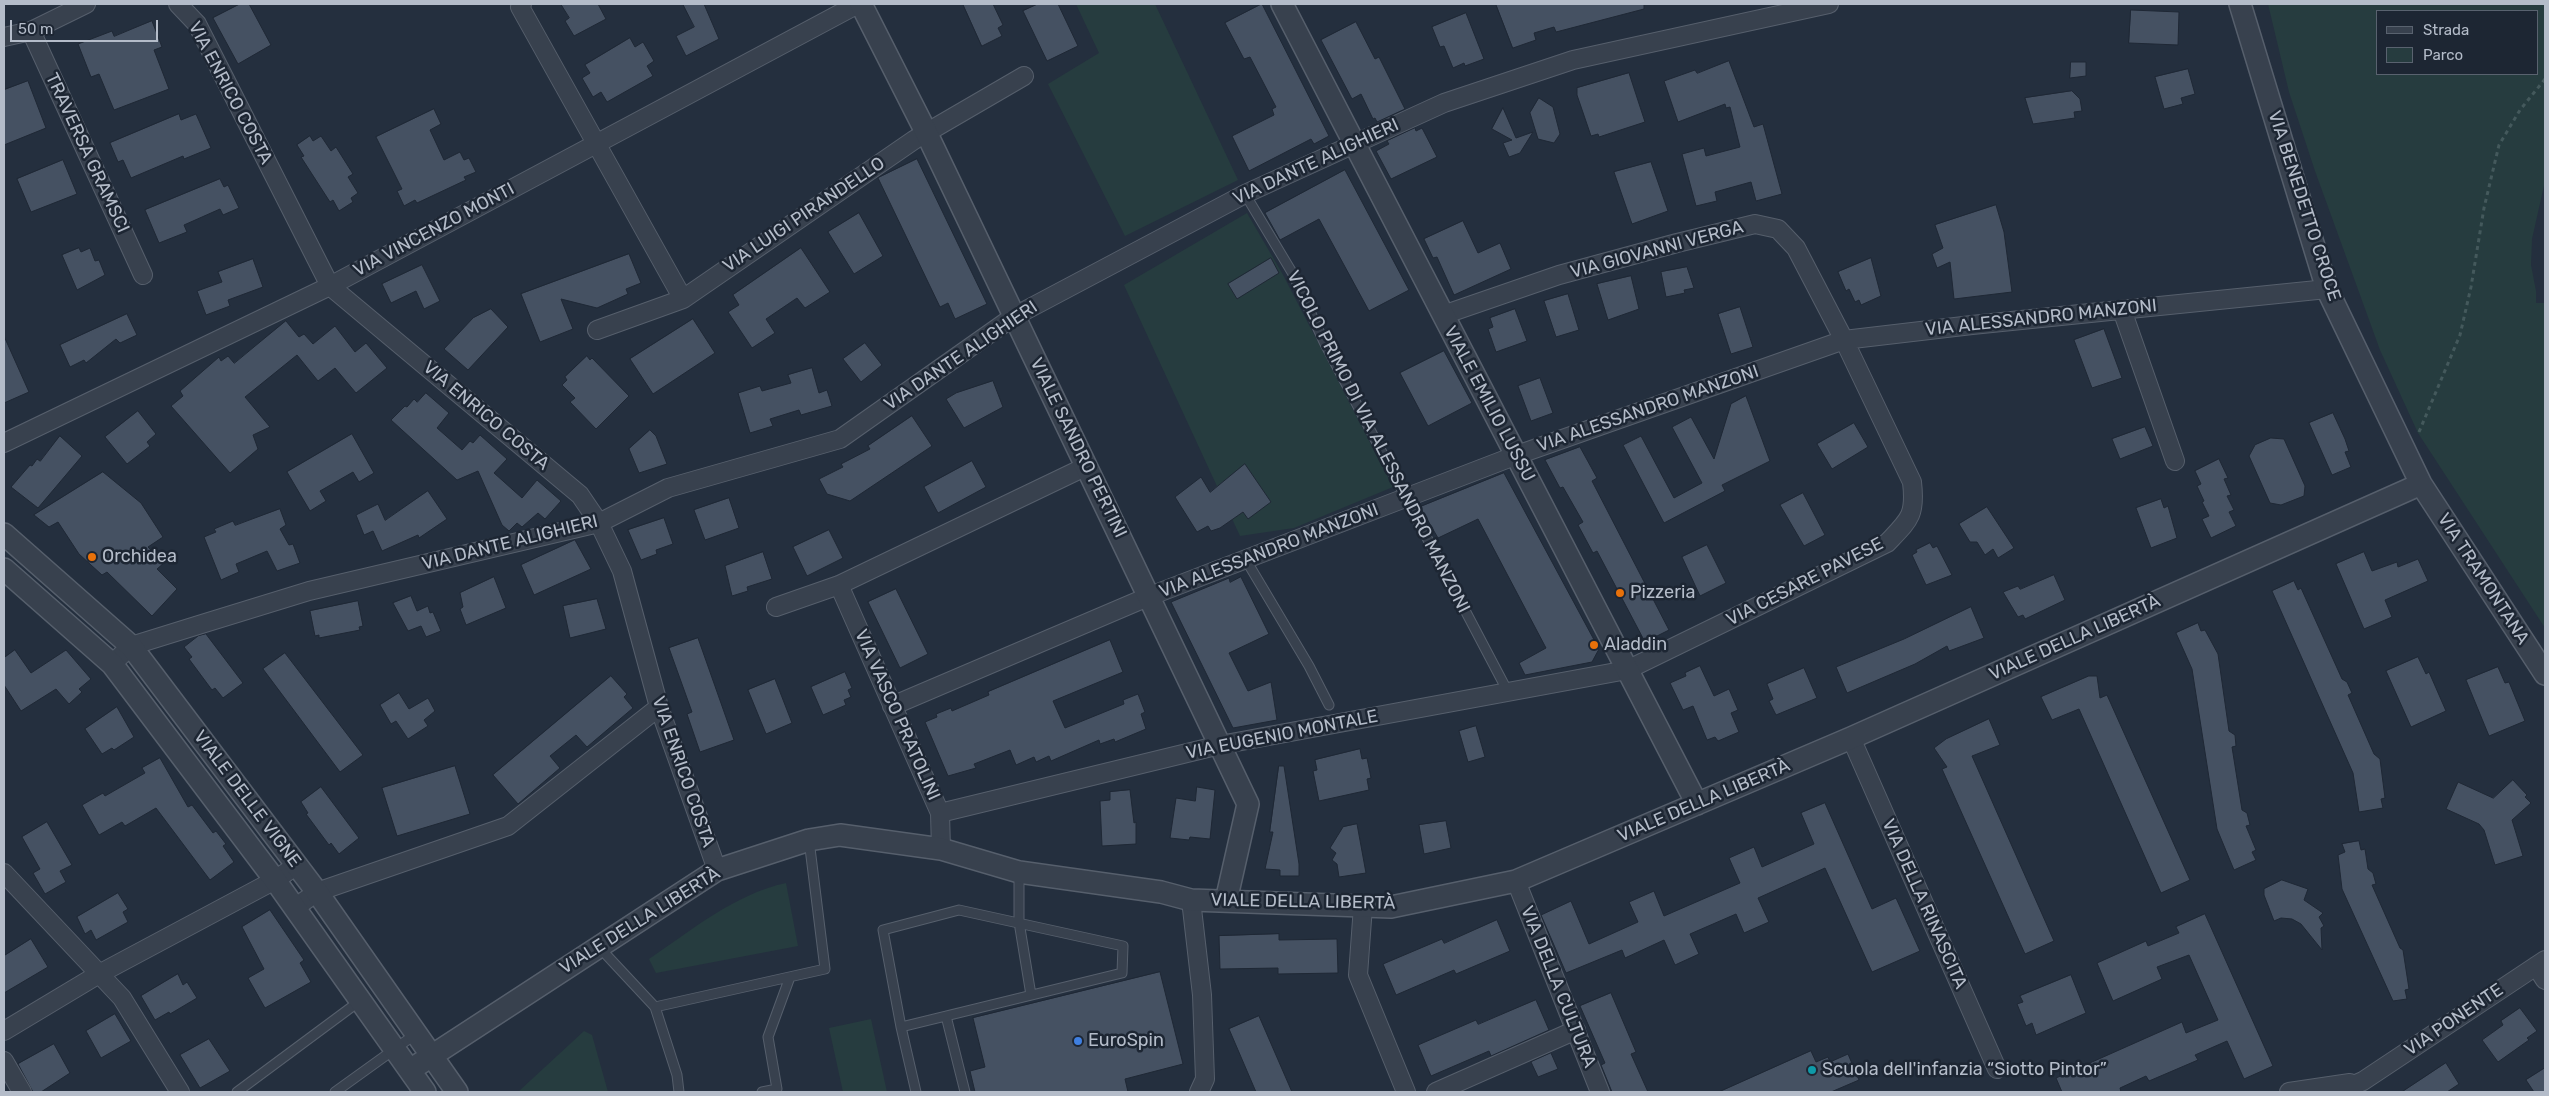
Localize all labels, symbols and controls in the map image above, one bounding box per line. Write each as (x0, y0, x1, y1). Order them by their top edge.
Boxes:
scale bar (12, 10, 160, 42)
legend (2376, 10, 2539, 75)
street label: VIA ENRICO COSTA (183, 18, 277, 168)
text: 50 m (18, 20, 53, 38)
text: Strada (2423, 21, 2469, 39)
text: Parco (2423, 46, 2463, 64)
street label: TRAVERSA GRAMSCI (40, 70, 134, 236)
street label: VIA BENEDETTO CROCE (2263, 108, 2345, 304)
street label: VIA DANTE ALIGHIERI (1230, 114, 1402, 210)
street label: VIA LUIGI PIRANDELLO (719, 153, 889, 277)
street label: VIA VINCENZO MONTI (350, 178, 518, 282)
street label: VIA GIOVANNI VERGA (1568, 217, 1746, 283)
street label: VICOLO PRIMO DI VIA ALESSANDRO MANZONI (1282, 267, 1474, 617)
street label: VIA ALESSANDRO MANZONI (1924, 295, 2158, 341)
street label: VIA DANTE ALIGHIERI (880, 297, 1042, 415)
street label: VIALE EMILIO LUSSU (1439, 322, 1539, 486)
street label: VIALE SANDRO PERTINI (1025, 355, 1131, 541)
street label: VIA ENRICO COSTA (418, 357, 554, 475)
street label: VIA ALESSANDRO MANZONI (1534, 361, 1762, 457)
street label: VIA ALESSANDRO MANZONI (1156, 499, 1382, 603)
street label: VIA TRAMONTANA (2433, 509, 2533, 649)
street label: VIA DANTE ALIGHIERI (420, 511, 600, 575)
street label: VIA CESARE PAVESE (1723, 533, 1887, 631)
place label: Orchidea (102, 546, 177, 568)
marker: Orchidea (86, 551, 98, 563)
place label: Pizzeria (1630, 582, 1695, 604)
marker: Pizzeria (1614, 587, 1626, 599)
street label: VIALE DELLA LIBERTÀ (1986, 591, 2164, 685)
street label: VIA VASCO PRATOLINI (850, 626, 944, 804)
place label: Aladdin (1604, 634, 1667, 656)
marker: Aladdin (1588, 639, 1600, 651)
street label: VIA ENRICO COSTA (647, 694, 719, 850)
street label: VIA EUGENIO MONTALE (1184, 706, 1380, 764)
street label: VIALE DELLE VIGNE (189, 726, 305, 872)
street label: VIALE DELLA LIBERTÀ (1615, 755, 1793, 847)
street label: VIA DELLA RINASCITA (1877, 816, 1971, 992)
street label: VIALE DELLA LIBERTÀ (556, 863, 724, 979)
street label: VIALE DELLA LIBERTÀ (1210, 890, 1396, 914)
street label: VIA DELLA CULTURA (1516, 903, 1600, 1071)
street label: VIA PONENTE (2401, 979, 2507, 1061)
place label: EuroSpin (1088, 1030, 1164, 1052)
marker: EuroSpin (1072, 1035, 1084, 1047)
place label: Scuola dell'infanzia “Siotto Pintor” (1822, 1059, 2107, 1081)
marker: Scuola dell'infanzia “Siotto Pintor” (1806, 1064, 1818, 1076)

